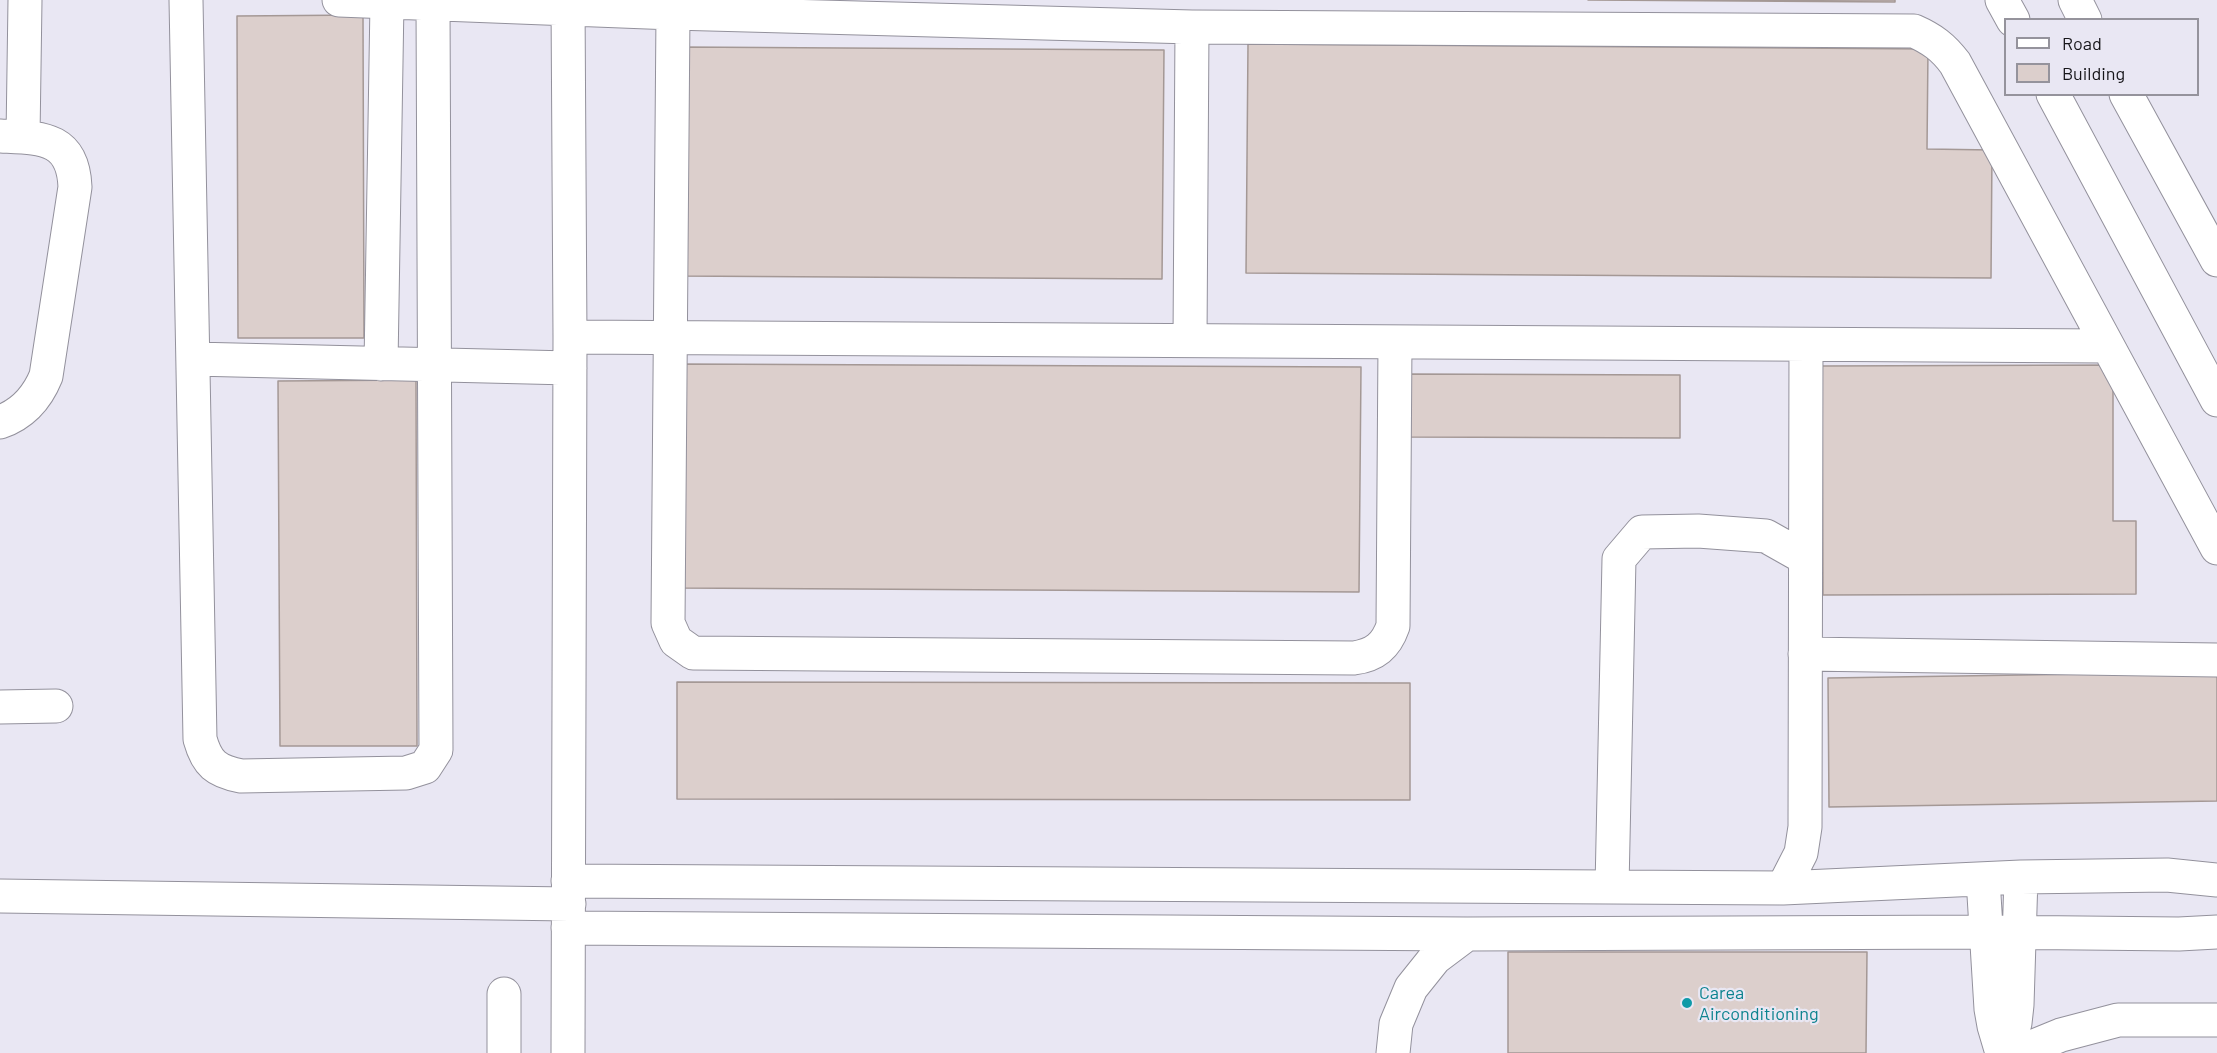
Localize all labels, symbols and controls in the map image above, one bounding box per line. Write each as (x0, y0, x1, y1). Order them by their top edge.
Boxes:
legend (2004, 18, 2199, 96)
text: Road (2062, 32, 2102, 54)
text: Building (2062, 62, 2125, 84)
place label: Carea Airconditioning (1699, 982, 1819, 1024)
marker: Carea Airconditioning (1680, 996, 1694, 1010)

